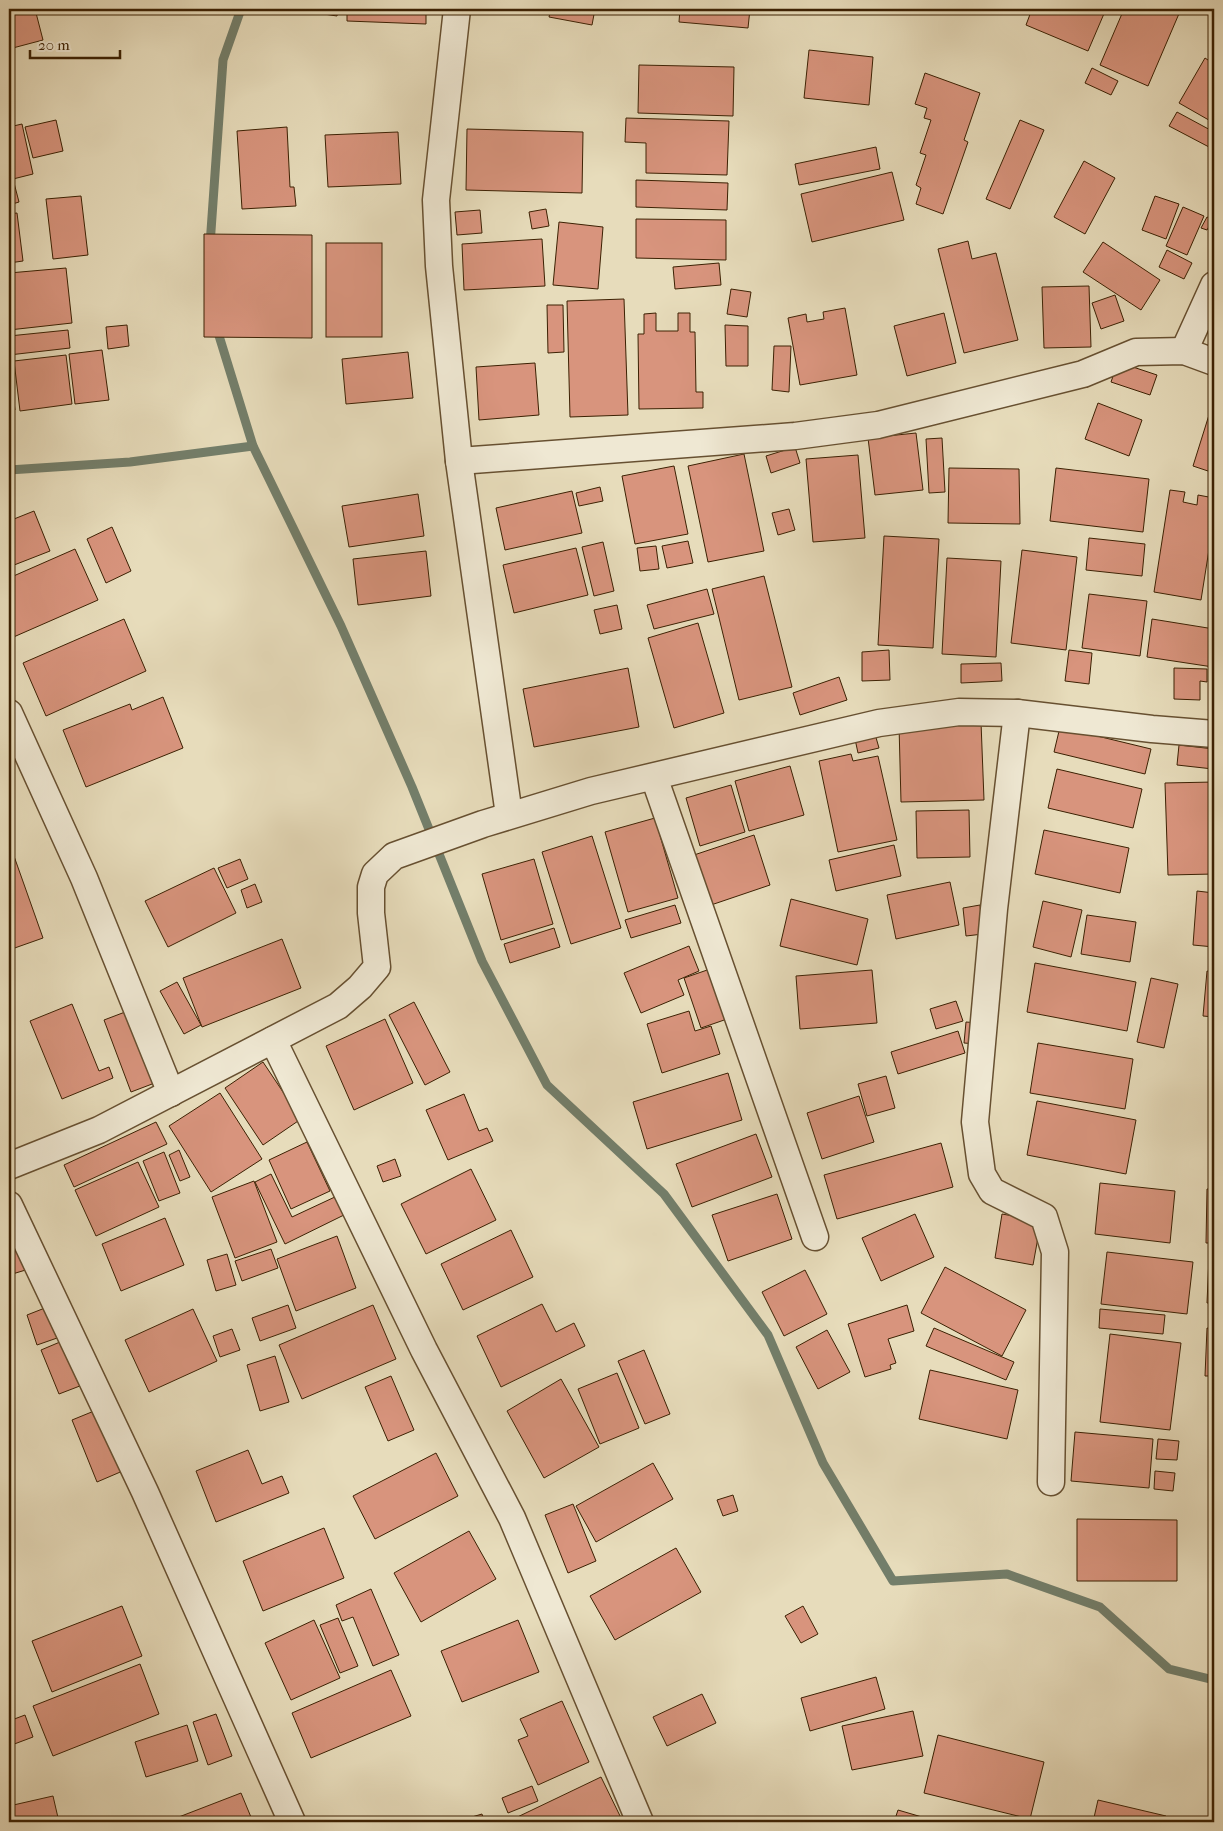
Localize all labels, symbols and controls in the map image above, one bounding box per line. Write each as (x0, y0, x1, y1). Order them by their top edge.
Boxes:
scale bar (30, 28, 120, 60)
text: 20 m (38, 36, 70, 54)

